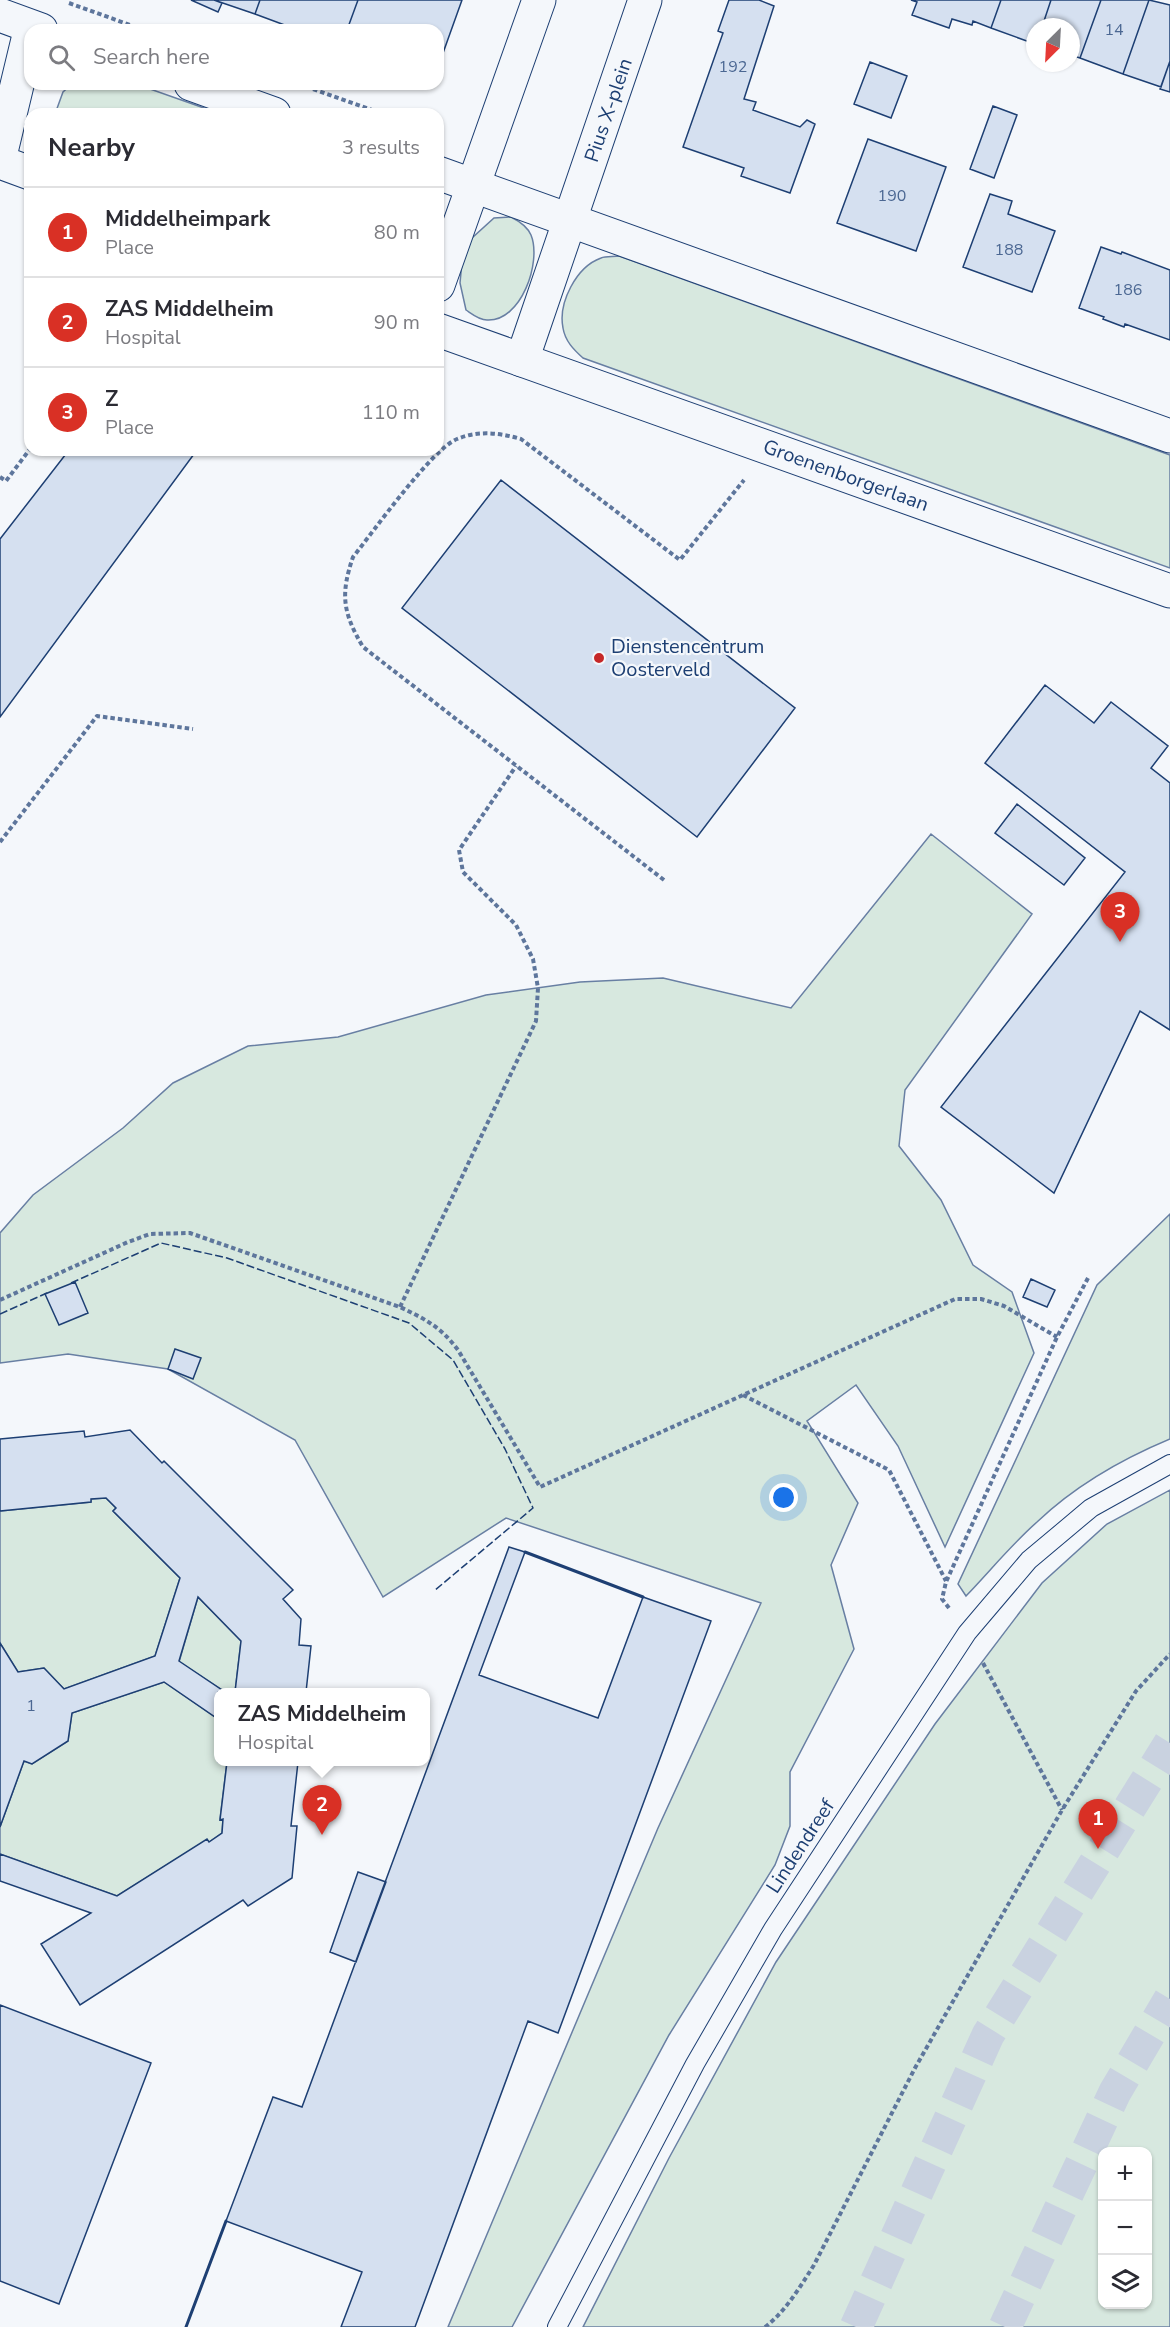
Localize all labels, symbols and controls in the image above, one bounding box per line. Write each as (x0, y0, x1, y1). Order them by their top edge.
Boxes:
north arrow (1026, 18, 1080, 72)
house number: 14 (1104, 19, 1124, 41)
search box (24, 24, 444, 90)
icon: search (45, 41, 78, 74)
text: Search here (93, 42, 210, 72)
street label: Pius X-plein (578, 55, 639, 166)
house number: 192 (719, 56, 747, 78)
text: Nearby (48, 130, 135, 165)
text: 3 results (342, 134, 420, 161)
house number: 190 (878, 185, 906, 207)
text: Middelheimpark (105, 204, 270, 234)
text: 1 (62, 219, 74, 246)
text: 80 m (374, 219, 420, 246)
text: Place (105, 234, 154, 261)
house number: 188 (995, 239, 1023, 261)
house number: 186 (1114, 279, 1142, 301)
text: ZAS Middelheim (105, 294, 274, 324)
text: 2 (62, 309, 74, 336)
text: 90 m (374, 309, 420, 336)
text: Hospital (105, 324, 181, 351)
text: Z (105, 384, 118, 414)
text: 3 (62, 399, 74, 426)
text: 110 m (362, 399, 420, 426)
text: Place (105, 414, 154, 441)
street label: Groenenborgerlaan (759, 433, 932, 518)
place label: Dienstencentrum Oosterveld (611, 633, 764, 683)
marker: Dienstencentrum Oosterveld (592, 651, 606, 665)
pin: 3 (1100, 892, 1140, 942)
your location (769, 1483, 798, 1512)
popup (214, 1688, 430, 1766)
house number: 1 (26, 1695, 36, 1717)
text: ZAS Middelheim (238, 1699, 406, 1729)
text: Hospital (238, 1729, 313, 1756)
pin: 2 (302, 1786, 342, 1835)
street label: Lindendreef (760, 1794, 841, 1899)
pin: 1 (1078, 1800, 1118, 1849)
map controls (1098, 2147, 1152, 2309)
button: + (1098, 2147, 1152, 2201)
button: − (1098, 2201, 1152, 2255)
button: layers (1098, 2255, 1152, 2309)

